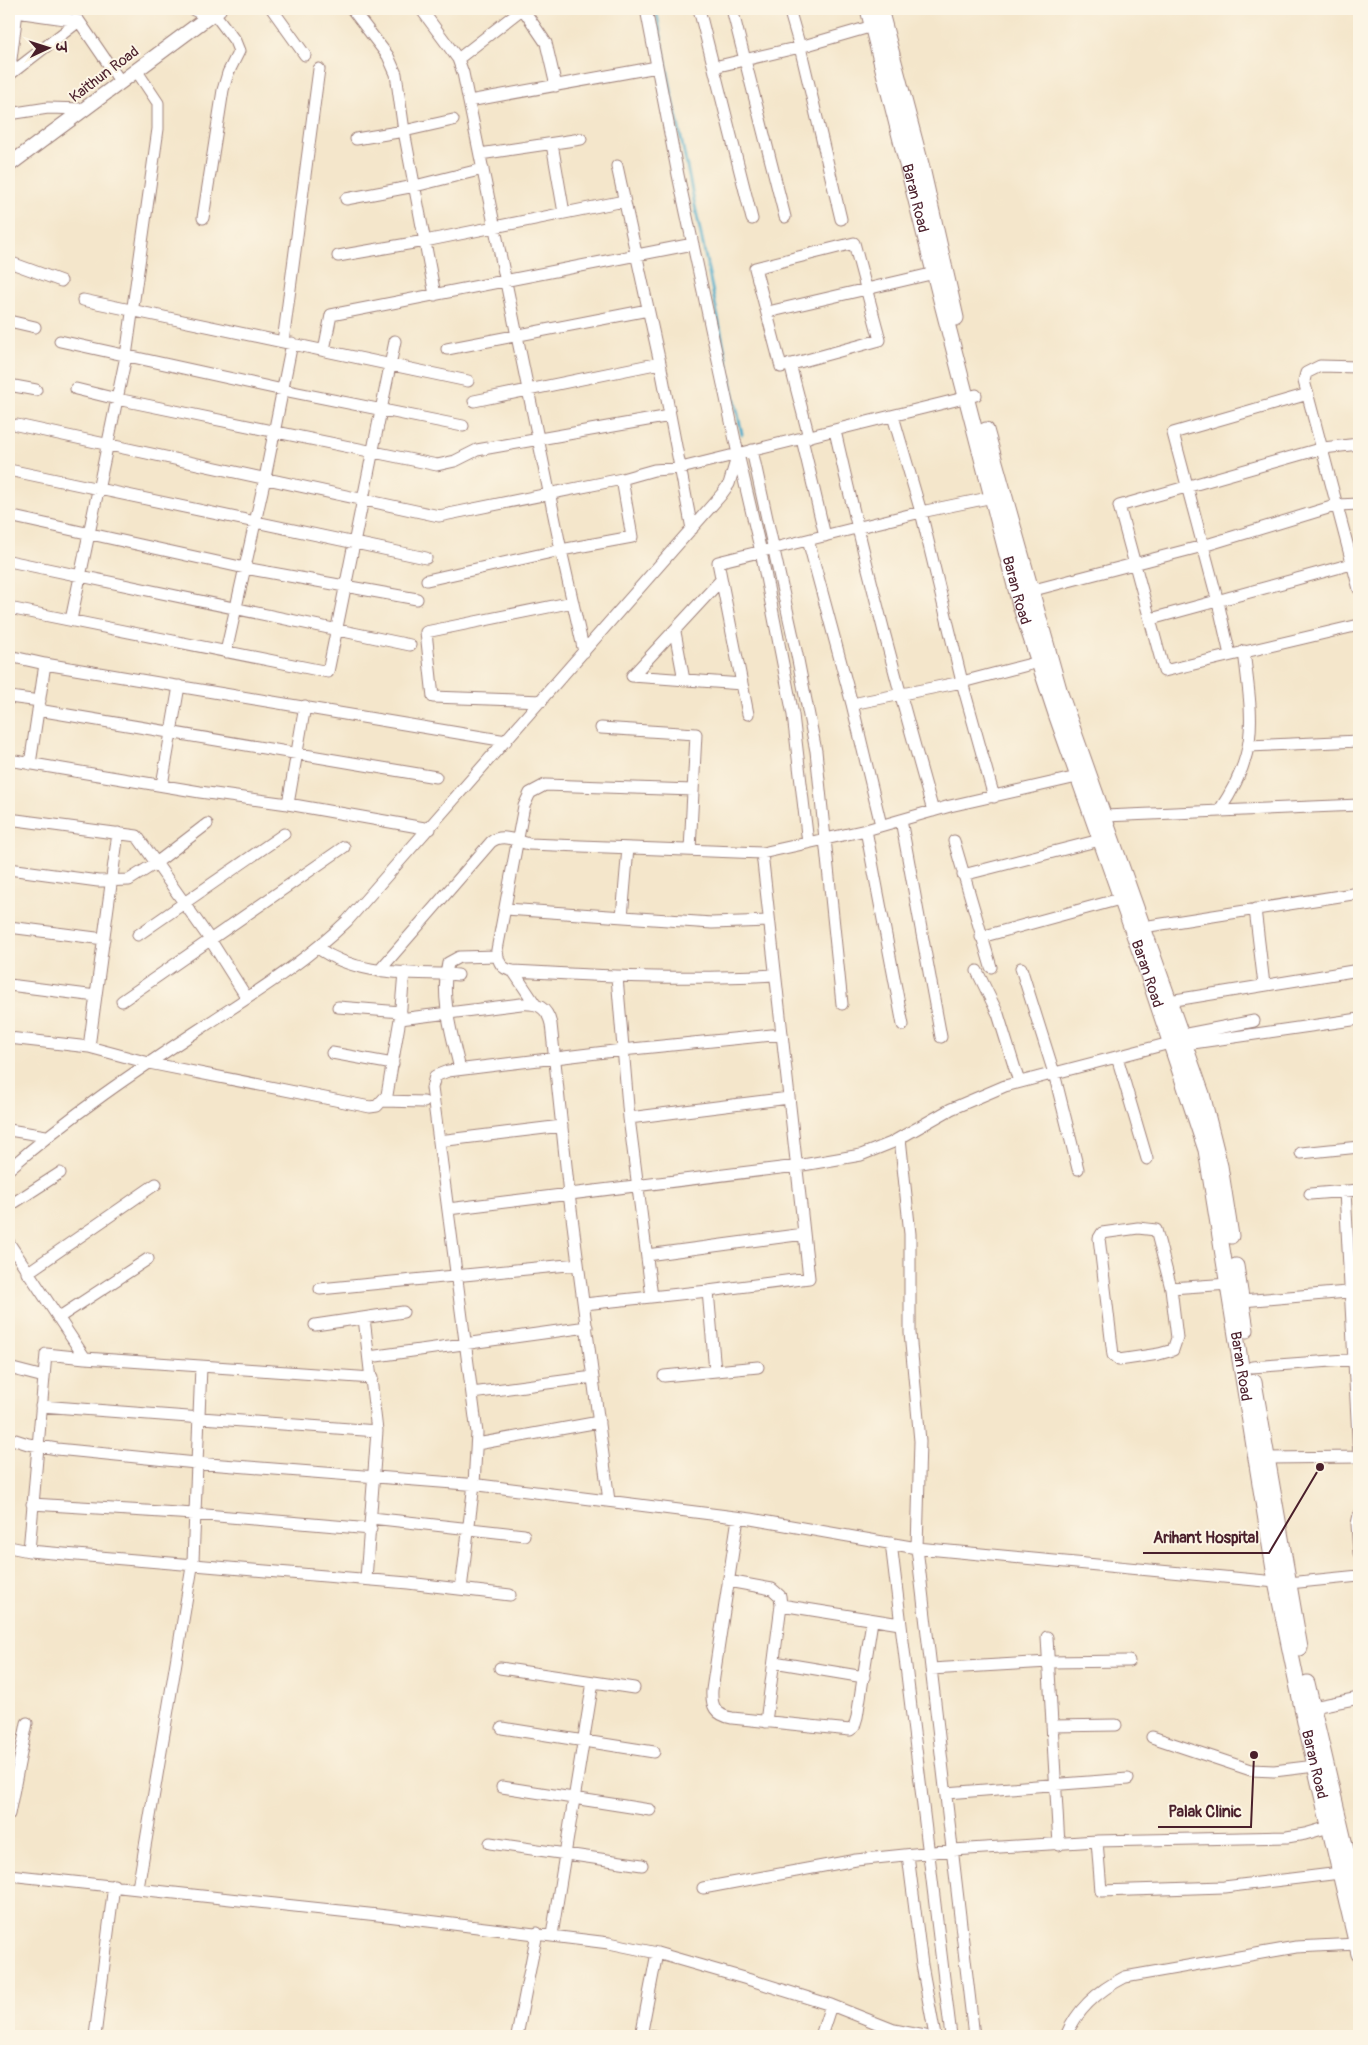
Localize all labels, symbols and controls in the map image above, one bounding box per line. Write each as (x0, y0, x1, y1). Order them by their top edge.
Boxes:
north arrow (22, 22, 72, 72)
text: उ (52, 40, 69, 54)
street label: Kaithun Road (66, 42, 143, 107)
street label: Baran Road (897, 162, 933, 235)
street label: Baran Road (998, 554, 1035, 627)
street label: Baran Road (1127, 937, 1167, 1010)
street label: Baran Road (1226, 1330, 1256, 1402)
callout: Arihant Hospital (1143, 1522, 1269, 1553)
text: Arihant Hospital (1153, 1528, 1259, 1548)
street label: Baran Road (1297, 1728, 1331, 1801)
callout: Palak Clinic (1158, 1796, 1251, 1827)
text: Palak Clinic (1168, 1802, 1242, 1822)

